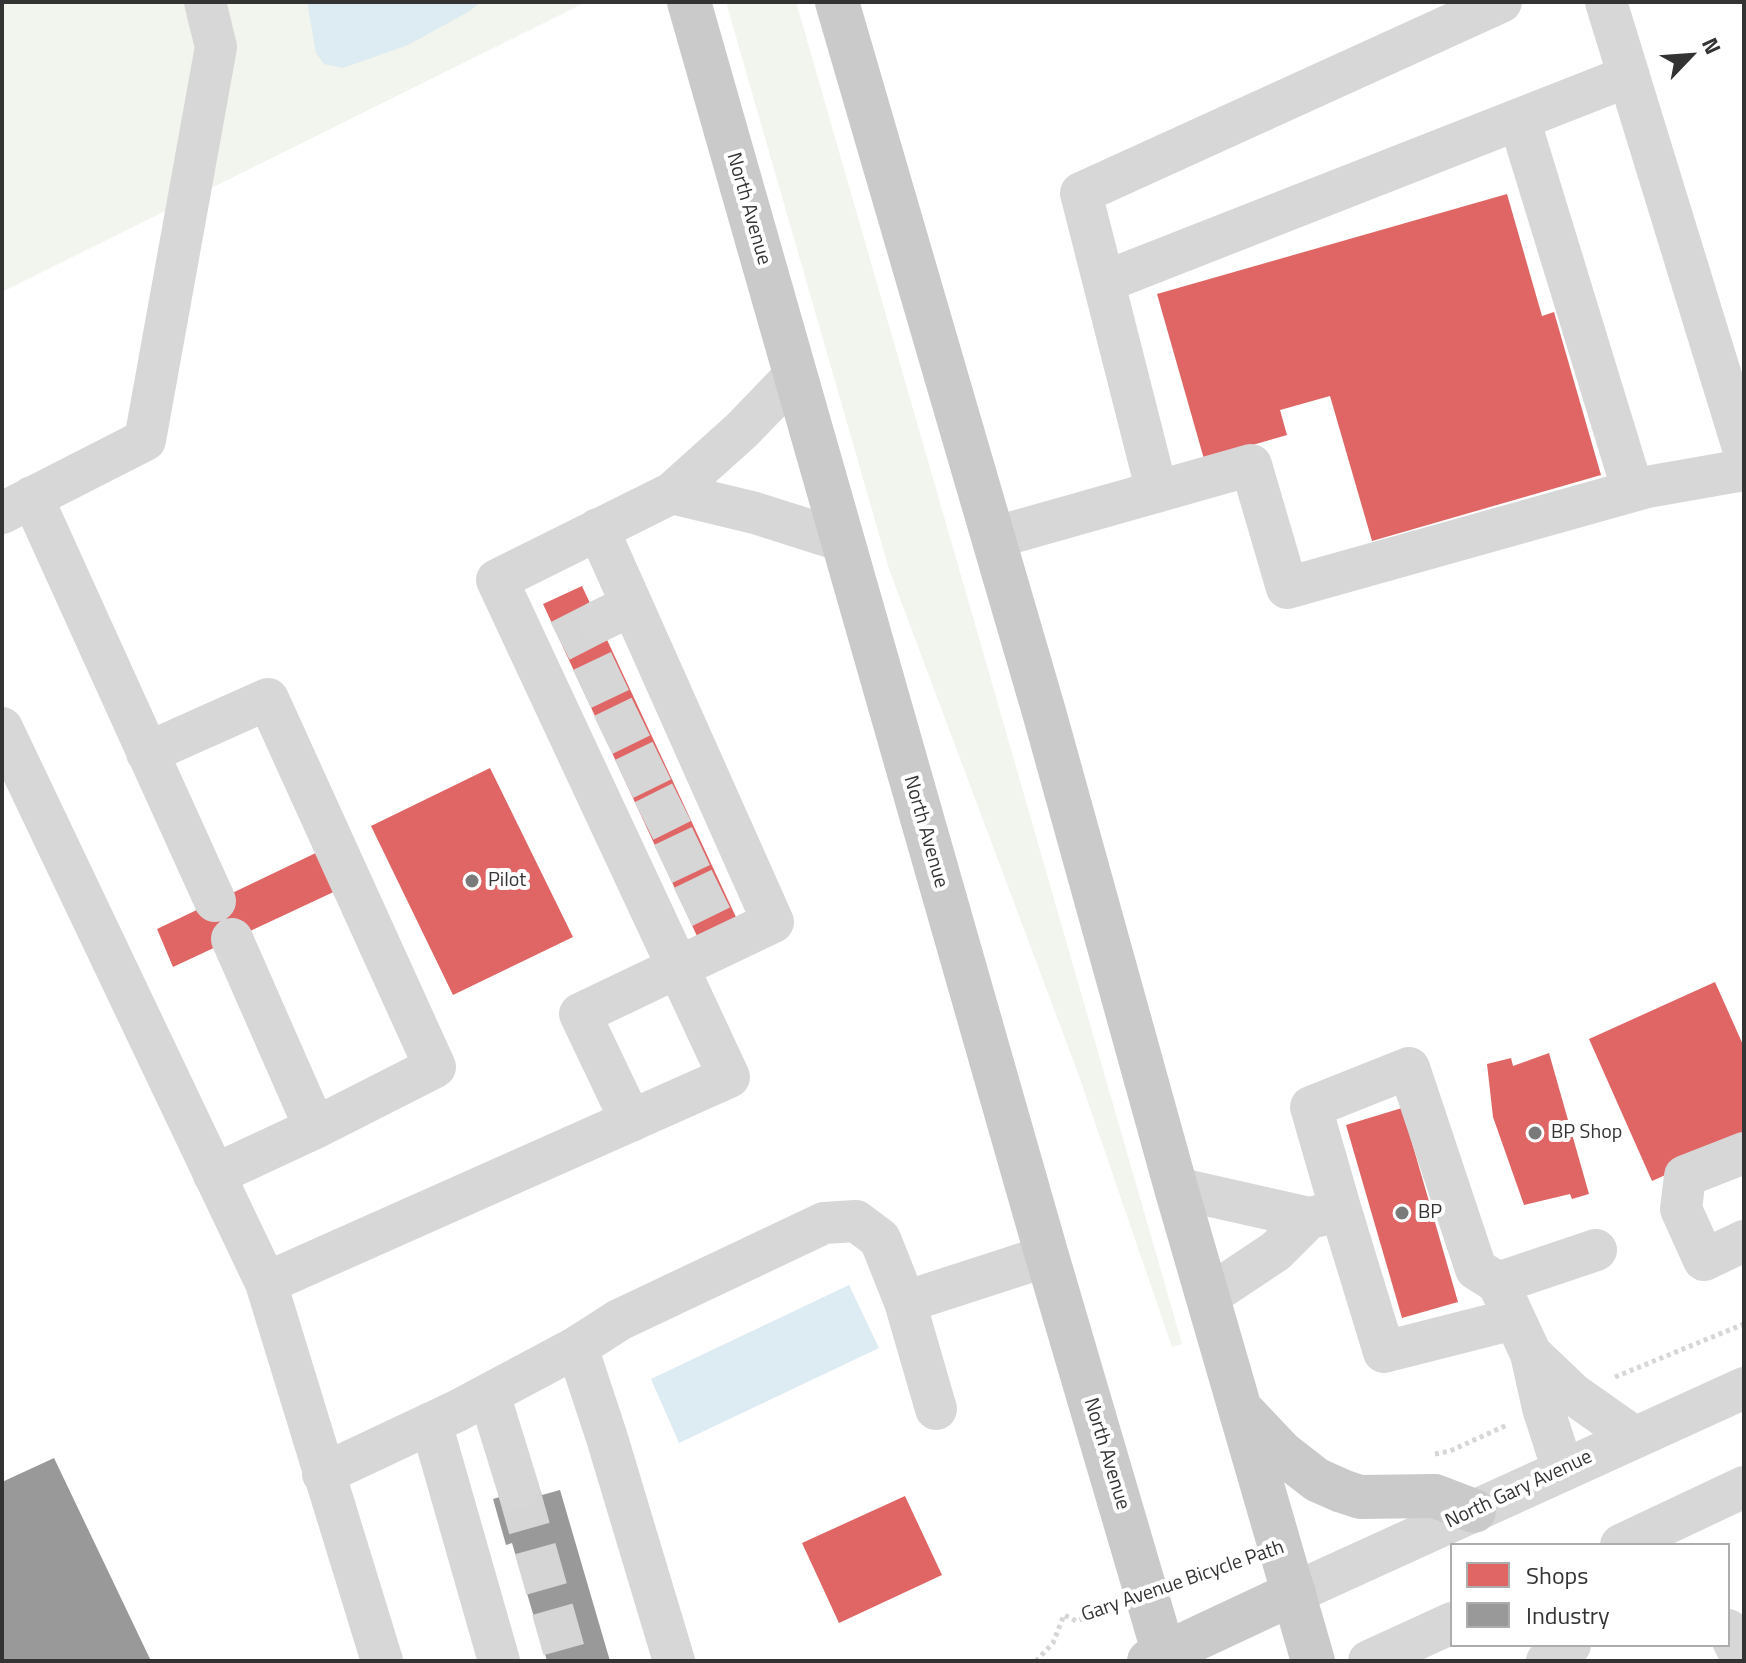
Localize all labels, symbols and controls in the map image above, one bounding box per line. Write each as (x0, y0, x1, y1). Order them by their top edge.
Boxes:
north arrow (1650, 16, 1730, 96)
text: N (1693, 32, 1730, 60)
street label: North Avenue (721, 150, 775, 268)
street label: North Avenue (898, 773, 952, 891)
place label: Pilot (488, 869, 526, 893)
marker: Pilot (463, 872, 481, 890)
place label: BP Shop (1551, 1121, 1622, 1145)
marker: BP Shop (1526, 1124, 1544, 1142)
place label: BP (1418, 1201, 1442, 1225)
marker: BP (1393, 1204, 1411, 1222)
street label: North Avenue (1078, 1395, 1134, 1513)
street label: North Gary Avenue (1442, 1446, 1596, 1534)
street label: Gary Avenue Bicycle Path (1079, 1536, 1287, 1628)
legend (1450, 1543, 1730, 1647)
text: Shops (1526, 1557, 1588, 1593)
text: Industry (1526, 1597, 1610, 1633)

